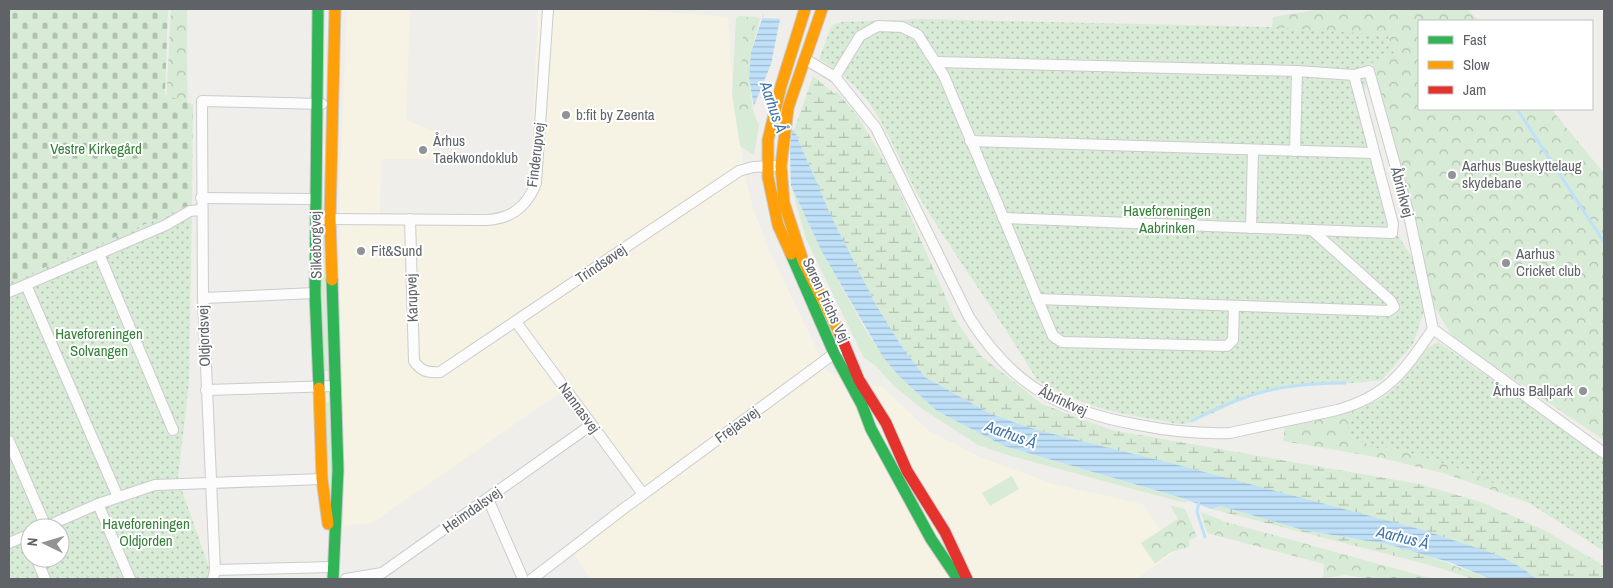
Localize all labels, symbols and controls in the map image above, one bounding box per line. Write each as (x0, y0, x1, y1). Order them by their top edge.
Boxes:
legend (1418, 20, 1593, 110)
text: Fast (1463, 29, 1487, 50)
text: Slow (1463, 54, 1490, 75)
water label: Aarhus Å (755, 77, 793, 136)
text: Jam (1463, 79, 1486, 100)
place label: b:fit by Zeenta (576, 104, 655, 125)
marker: b:fit by Zeenta (560, 109, 572, 121)
street label: Finderupvej (521, 121, 550, 188)
place label: Århus Taekwondoklub (432, 130, 518, 168)
park label: Vestre Kirkegård (50, 138, 142, 159)
marker: Århus Taekwondoklub (417, 144, 429, 156)
place label: Aarhus Bueskyttelaug skydebane (1461, 155, 1582, 193)
street label: Åbrinkvej (1385, 163, 1419, 219)
marker: Aarhus Bueskyttelaug skydebane (1446, 169, 1458, 181)
park label: Haveforeningen Aabrinken (1123, 200, 1211, 238)
street label: Silkeborgvej (304, 211, 327, 279)
street label: Trindsøvej (571, 239, 630, 288)
place label: Fit&Sund (371, 240, 422, 261)
place label: Aarhus Cricket club (1515, 243, 1581, 281)
marker: Fit&Sund (355, 245, 367, 257)
street label: Søren Frichs Vej (798, 254, 855, 345)
marker: Aarhus Cricket club (1500, 257, 1512, 269)
street label: Karupvej (400, 273, 423, 323)
street label: Oldjordsvej (192, 305, 215, 367)
park label: Haveforeningen Solvangen (55, 323, 143, 361)
street label: Nannasvej (554, 378, 605, 437)
street label: Åbrinkvej (1035, 380, 1091, 421)
place label: Århus Ballpark (1492, 380, 1574, 401)
marker: Århus Ballpark (1577, 385, 1589, 397)
street label: Frejasvej (710, 401, 763, 448)
water label: Aarhus Å (981, 414, 1040, 453)
street label: Heimdalsvej (438, 482, 505, 538)
park label: Haveforeningen Oldjorden (102, 513, 190, 551)
north arrow (20, 518, 70, 568)
water label: Aarhus Å (1374, 520, 1432, 554)
text: N (23, 537, 41, 547)

